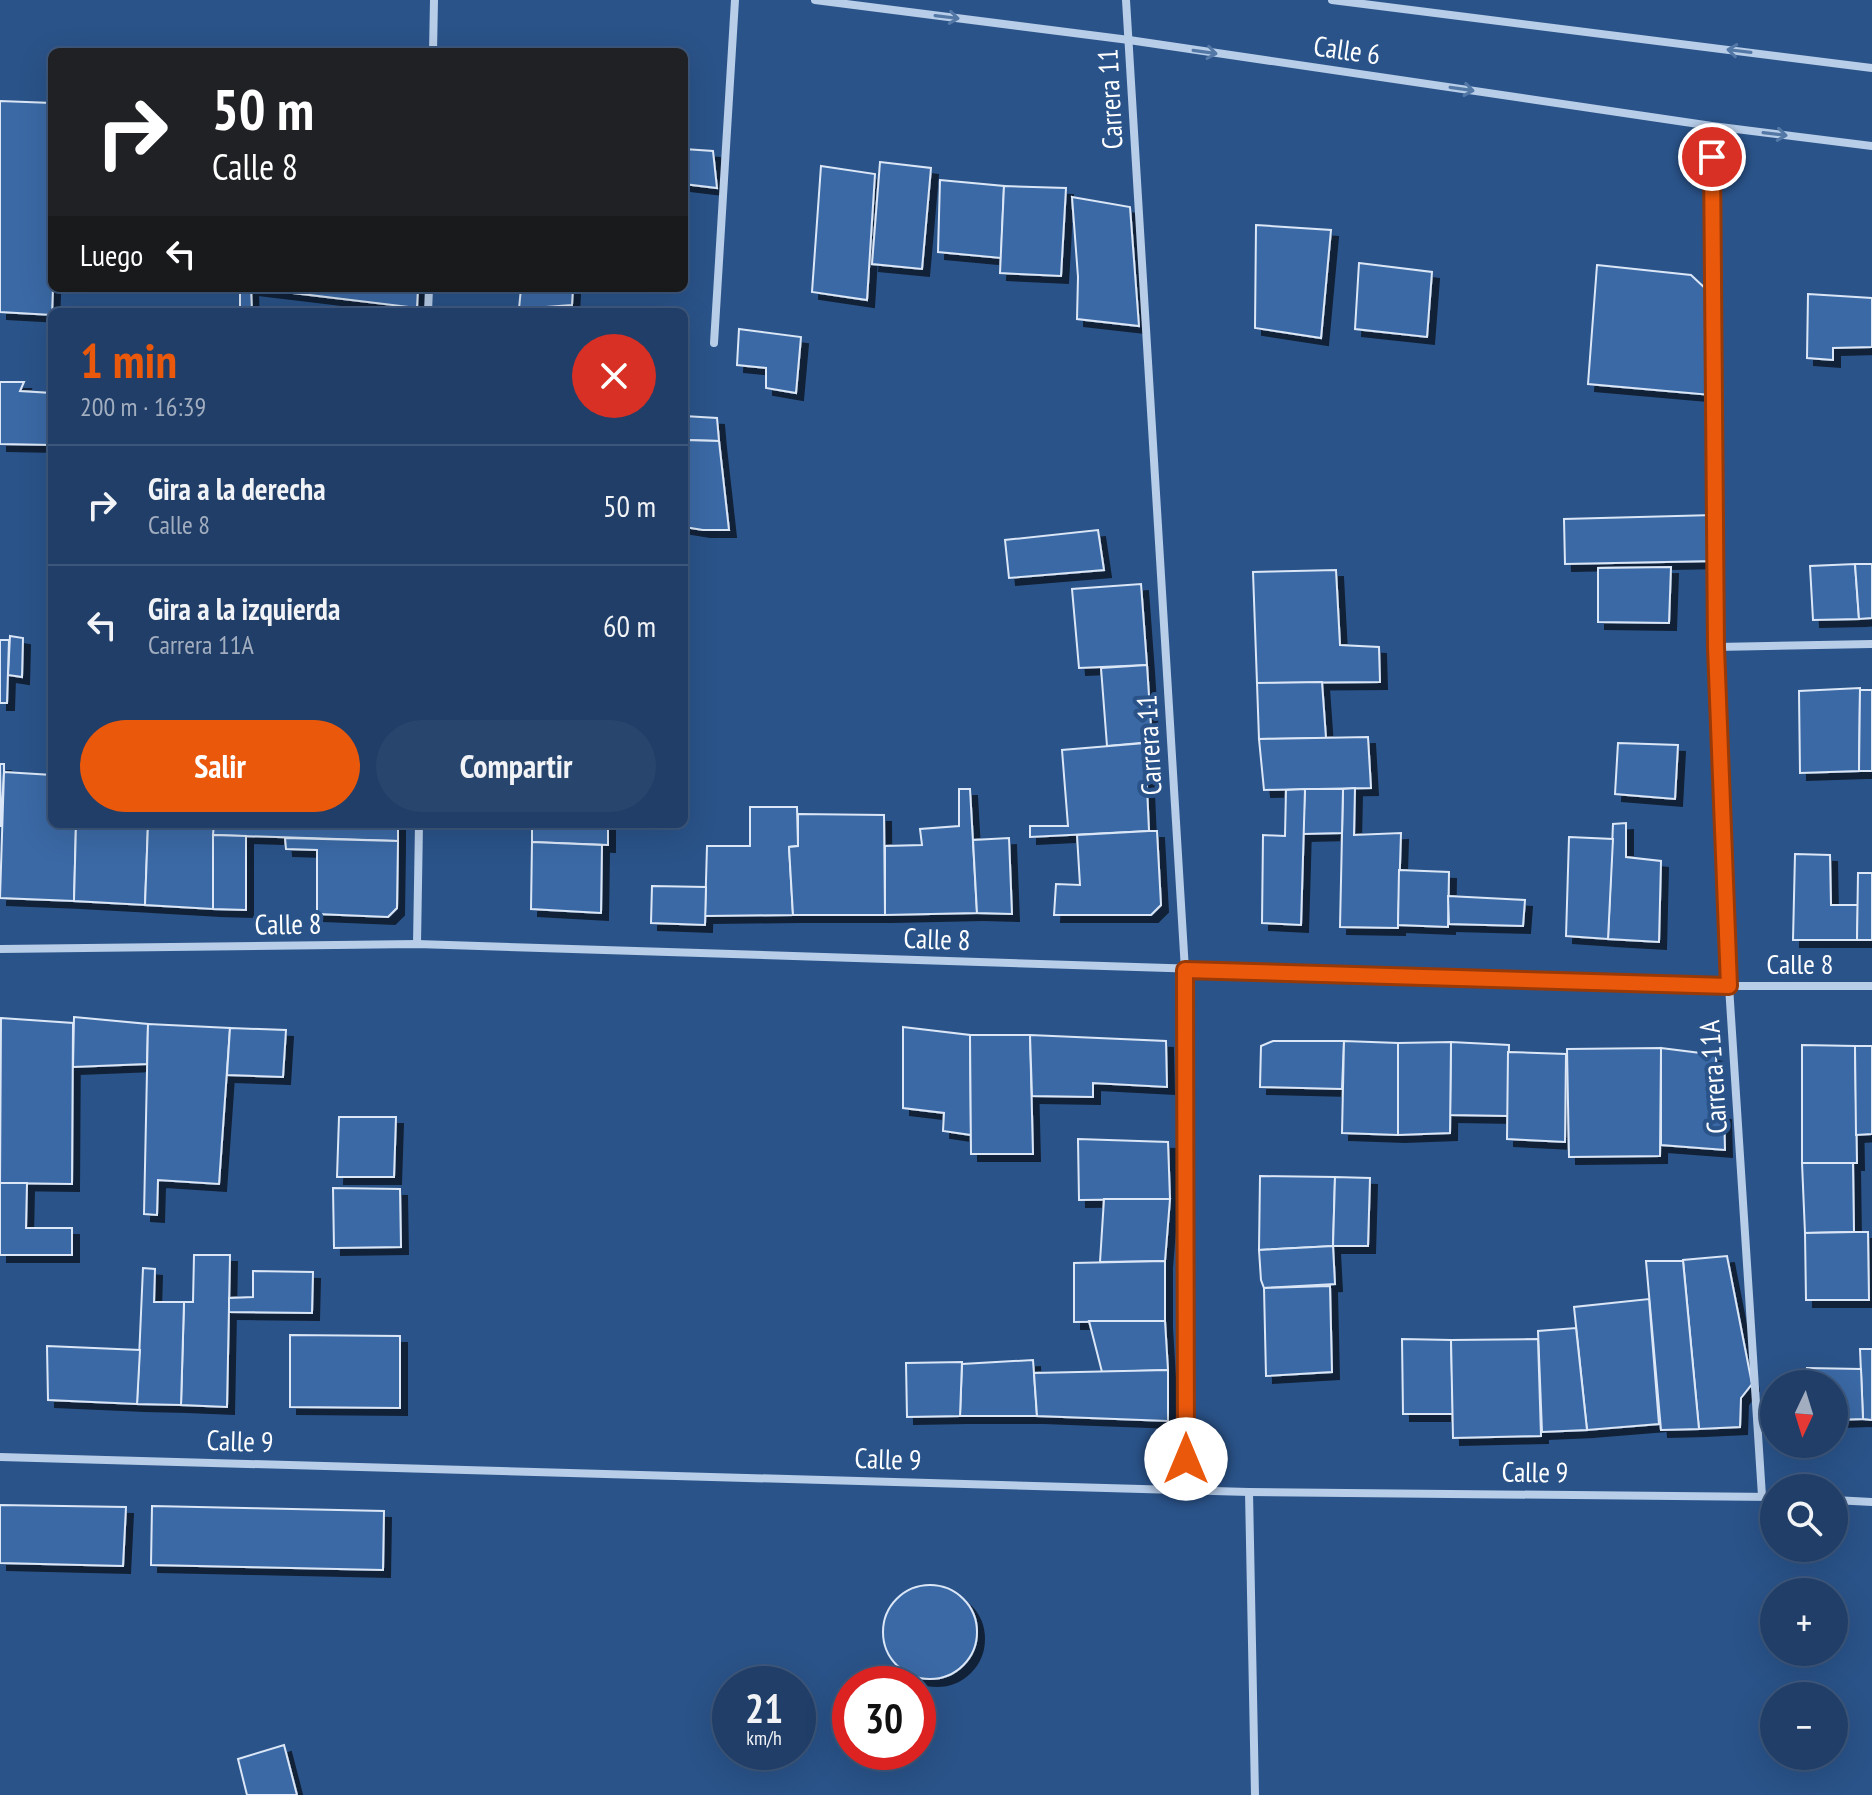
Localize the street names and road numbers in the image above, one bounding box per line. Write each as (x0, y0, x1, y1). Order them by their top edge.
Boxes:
street label: Calle 6 (1311, 27, 1383, 72)
street label: Carrera 11 (1088, 48, 1131, 150)
street label: Carrera 11 (1127, 694, 1170, 796)
street label: Calle 8 (254, 904, 322, 943)
street label: Calle 8 (903, 919, 971, 958)
street label: Calle 8 (1767, 945, 1833, 982)
street label: Carrera 11A (1690, 1018, 1735, 1135)
street label: Calle 9 (206, 1421, 274, 1460)
street label: Calle 9 (854, 1439, 922, 1478)
street label: Calle 9 (1501, 1452, 1569, 1491)

